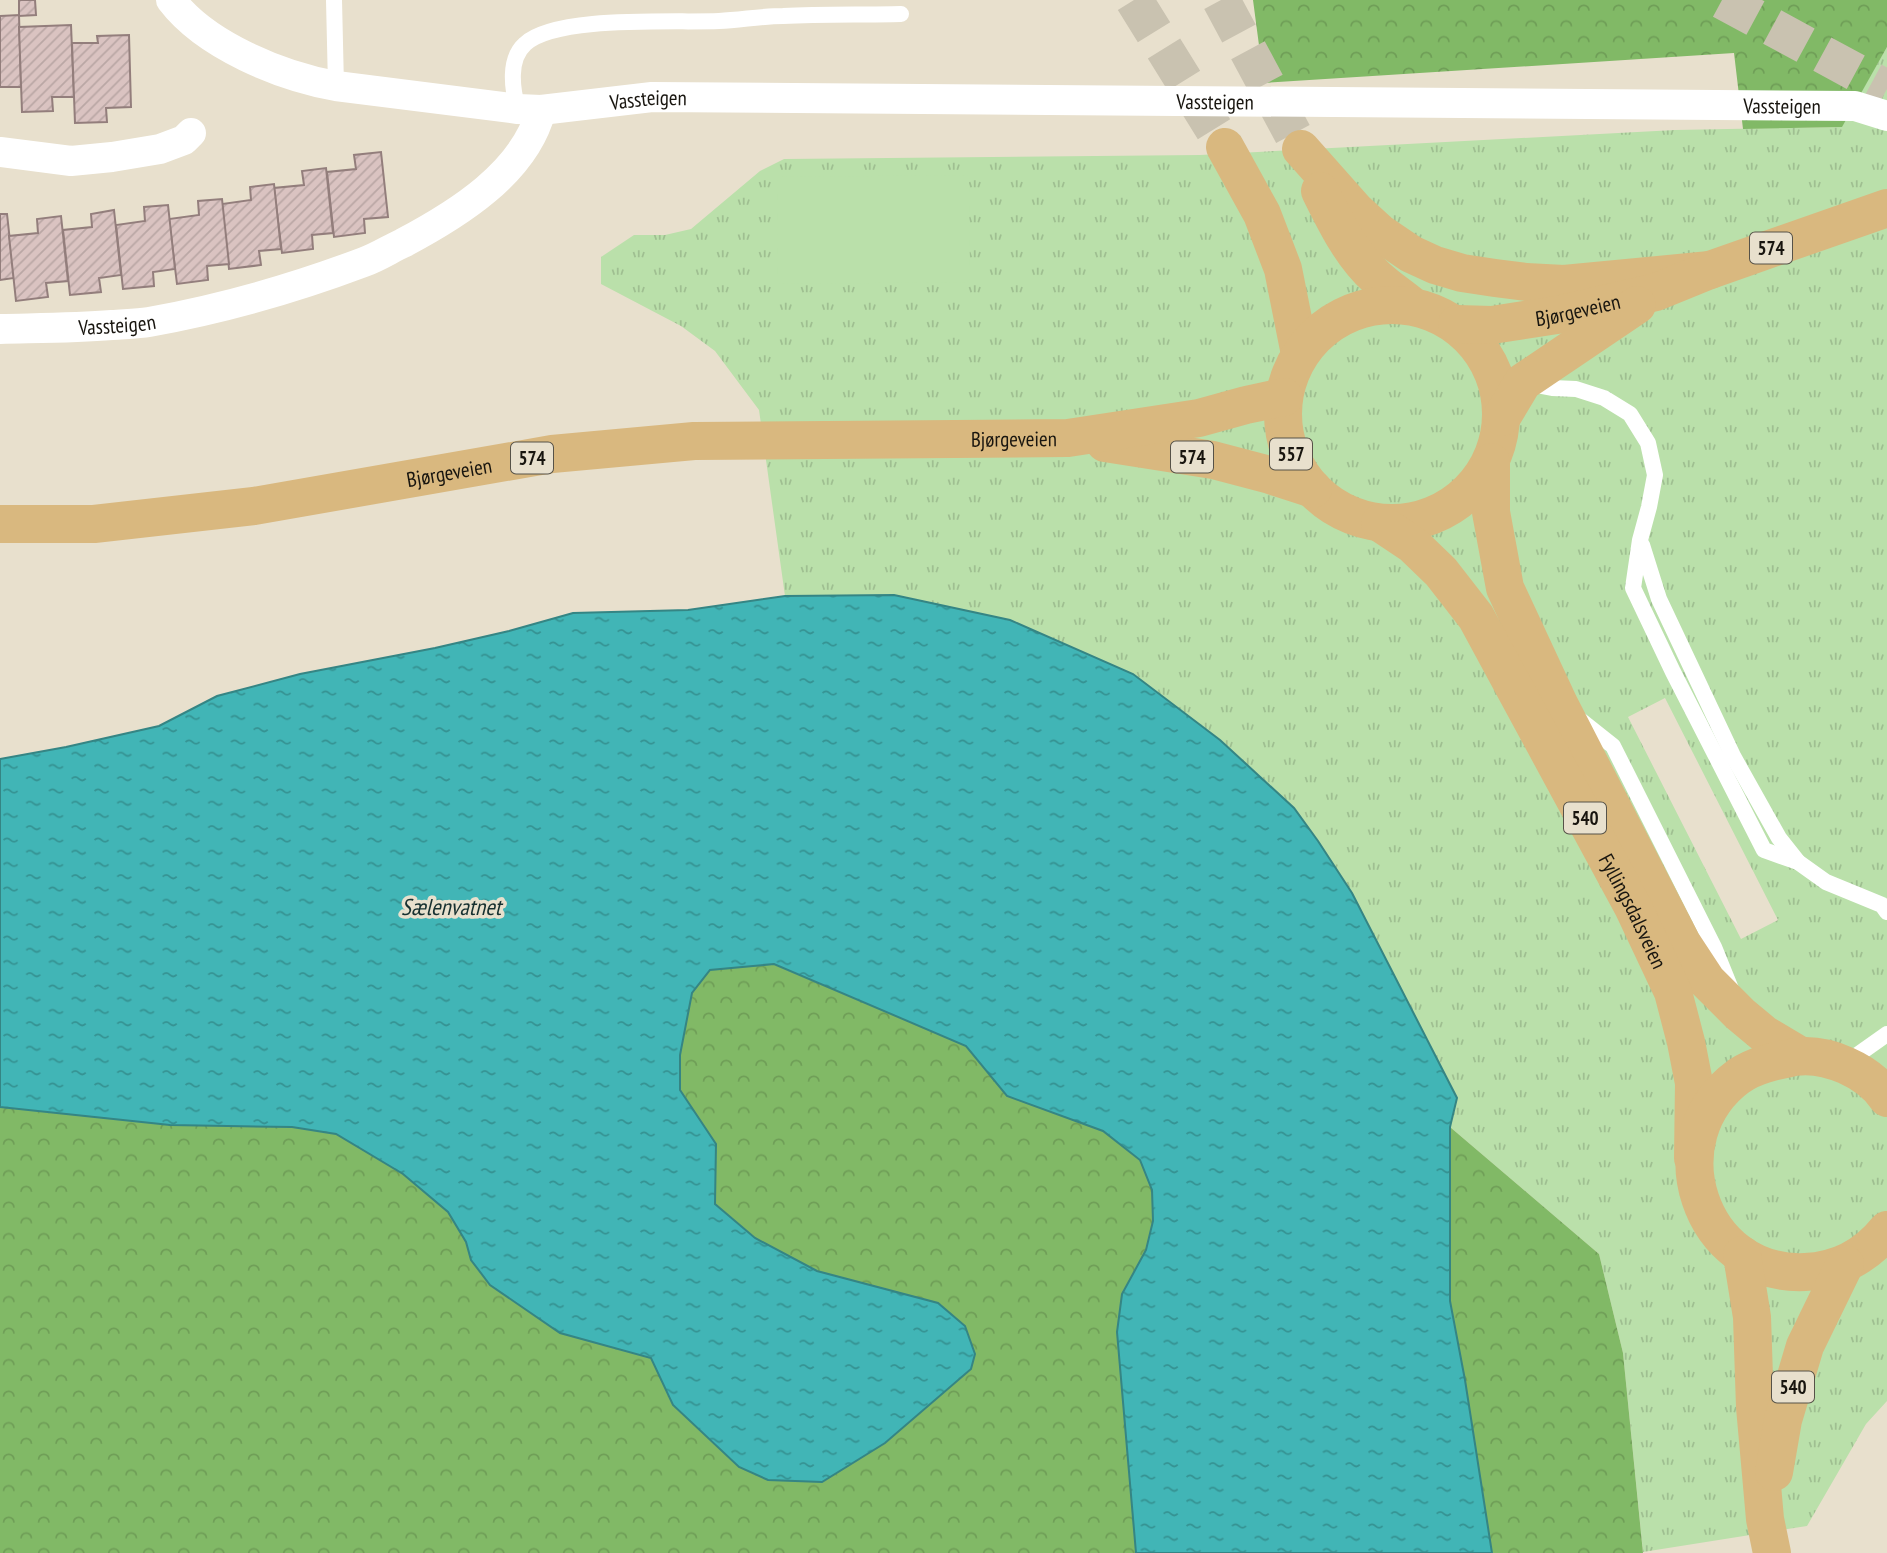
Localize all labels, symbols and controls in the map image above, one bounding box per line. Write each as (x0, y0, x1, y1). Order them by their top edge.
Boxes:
street label: Vassteigen (607, 83, 687, 115)
street label: Vassteigen (1175, 87, 1254, 115)
street label: Vassteigen (1742, 92, 1821, 119)
road number: 574 (1750, 232, 1792, 264)
street label: Bjørgeveien (1533, 287, 1623, 332)
street label: Vassteigen (77, 308, 158, 341)
street label: Bjørgeveien (971, 425, 1057, 452)
road number: 557 (1270, 438, 1312, 470)
road number: 574 (511, 442, 553, 474)
road number: 574 (1171, 442, 1213, 472)
street label: Bjørgeveien (404, 451, 494, 493)
road number: 540 (1564, 803, 1606, 834)
street label: Fyllingsdalsveien (1593, 849, 1673, 973)
water label: Sælenvatnet (401, 892, 504, 921)
road number: 540 (1772, 1372, 1814, 1402)

